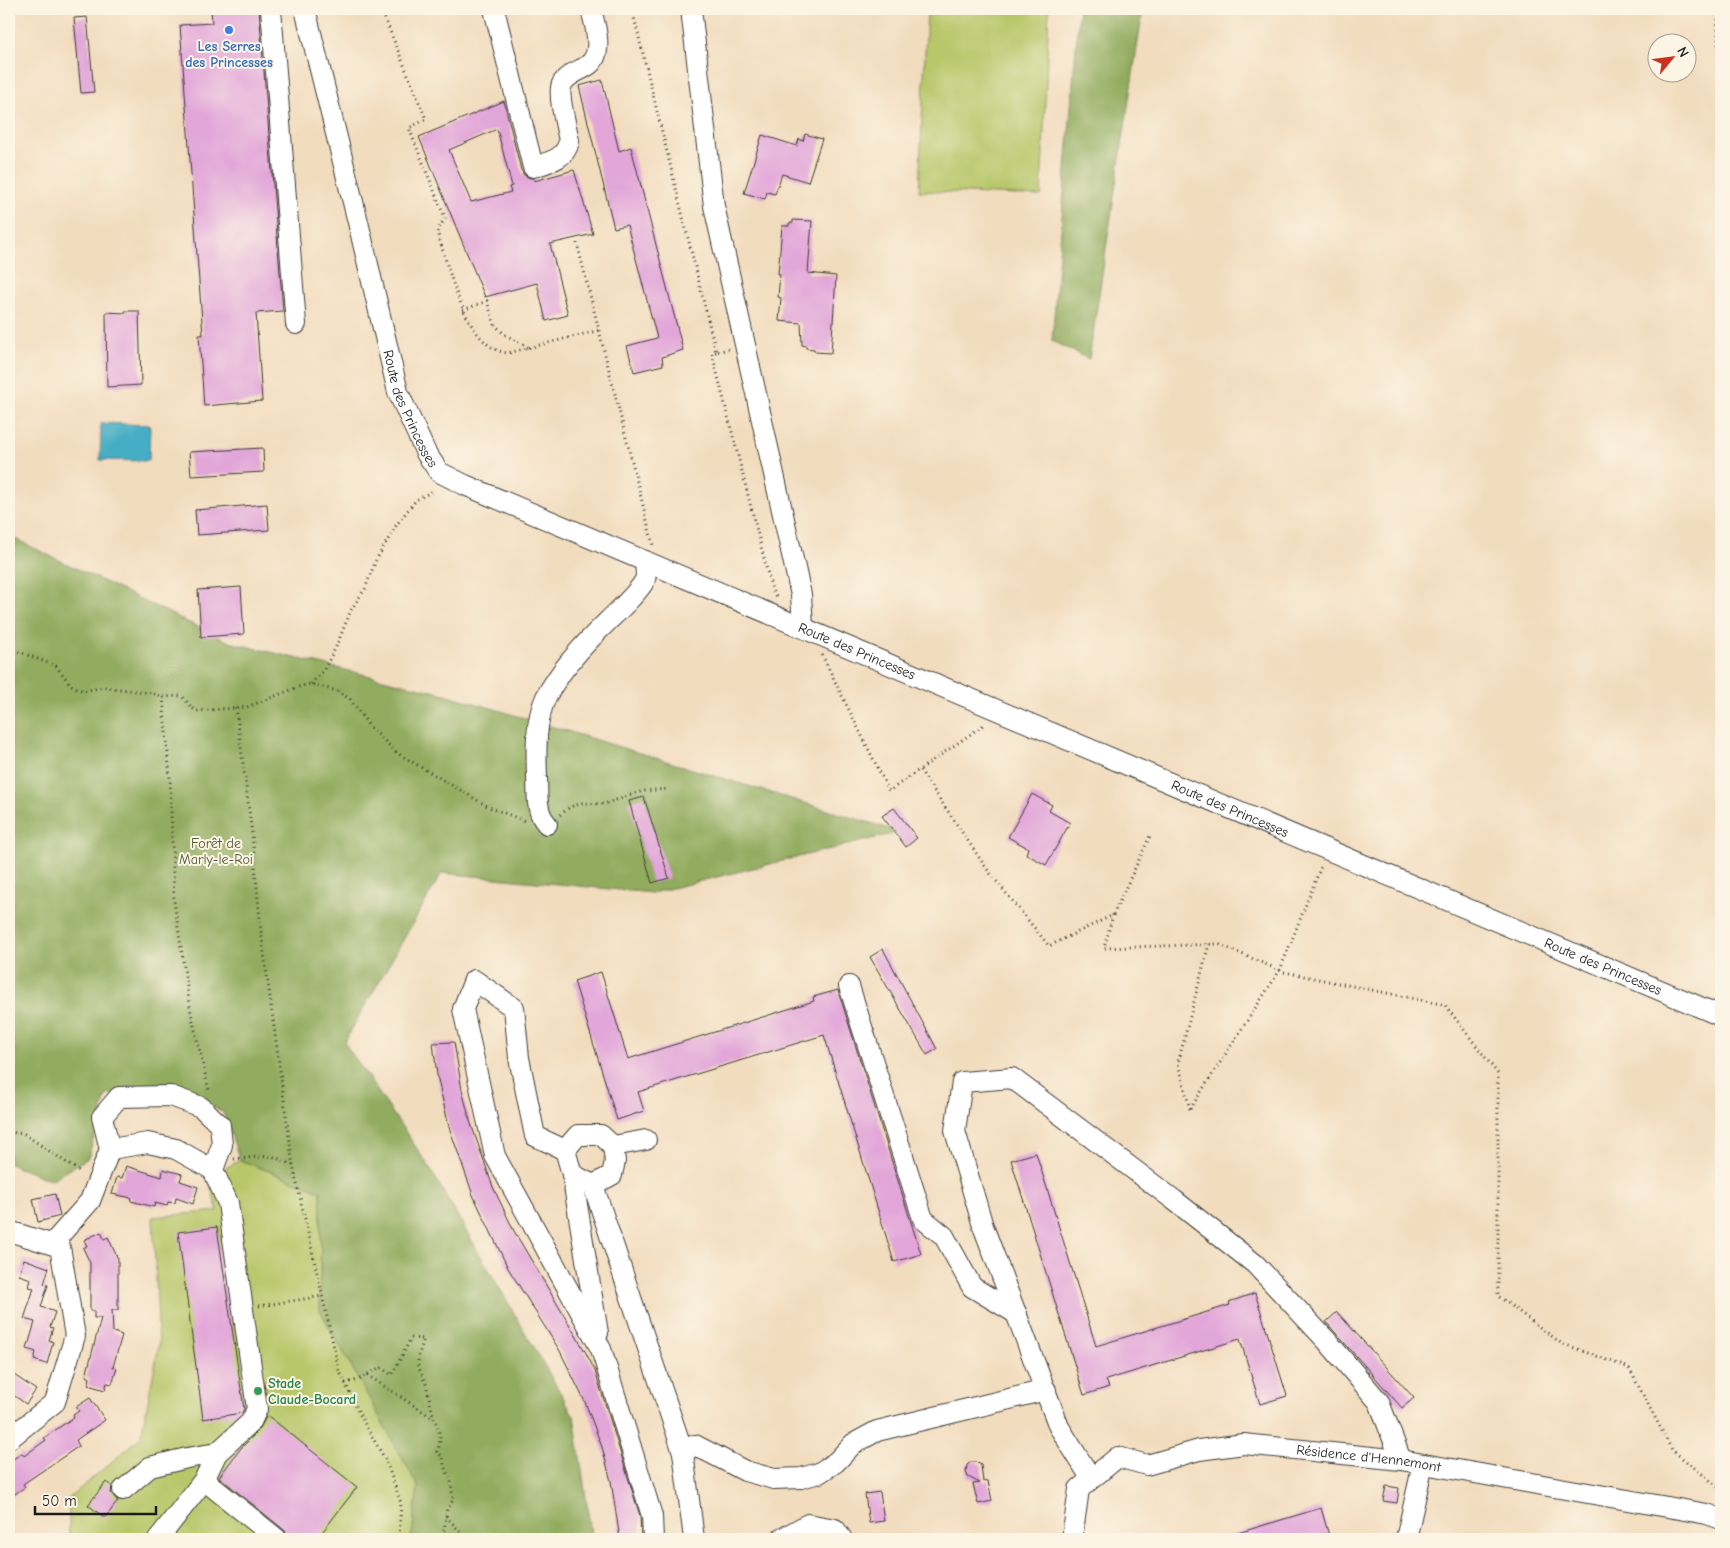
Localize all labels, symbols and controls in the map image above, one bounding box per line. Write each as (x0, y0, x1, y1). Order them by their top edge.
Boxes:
marker: Les Serres des Princesses (223, 24, 235, 36)
north arrow (1648, 32, 1698, 82)
place label: Les Serres des Princesses (185, 38, 273, 71)
text: N (1673, 44, 1693, 60)
street label: Route des Princesses (379, 348, 441, 471)
street label: Route des Princesses (796, 619, 918, 684)
street label: Route des Princesses (1169, 777, 1291, 841)
park label: Forêt de Marly-le-Roi (179, 835, 253, 868)
street label: Route des Princesses (1542, 934, 1664, 999)
place label: Stade Claude-Bocard (268, 1375, 356, 1408)
marker: Stade Claude-Bocard (252, 1385, 264, 1397)
street label: Résidence d'Hennemont (1296, 1441, 1443, 1476)
scale bar (35, 1483, 156, 1515)
text: 50 m (42, 1492, 77, 1510)

